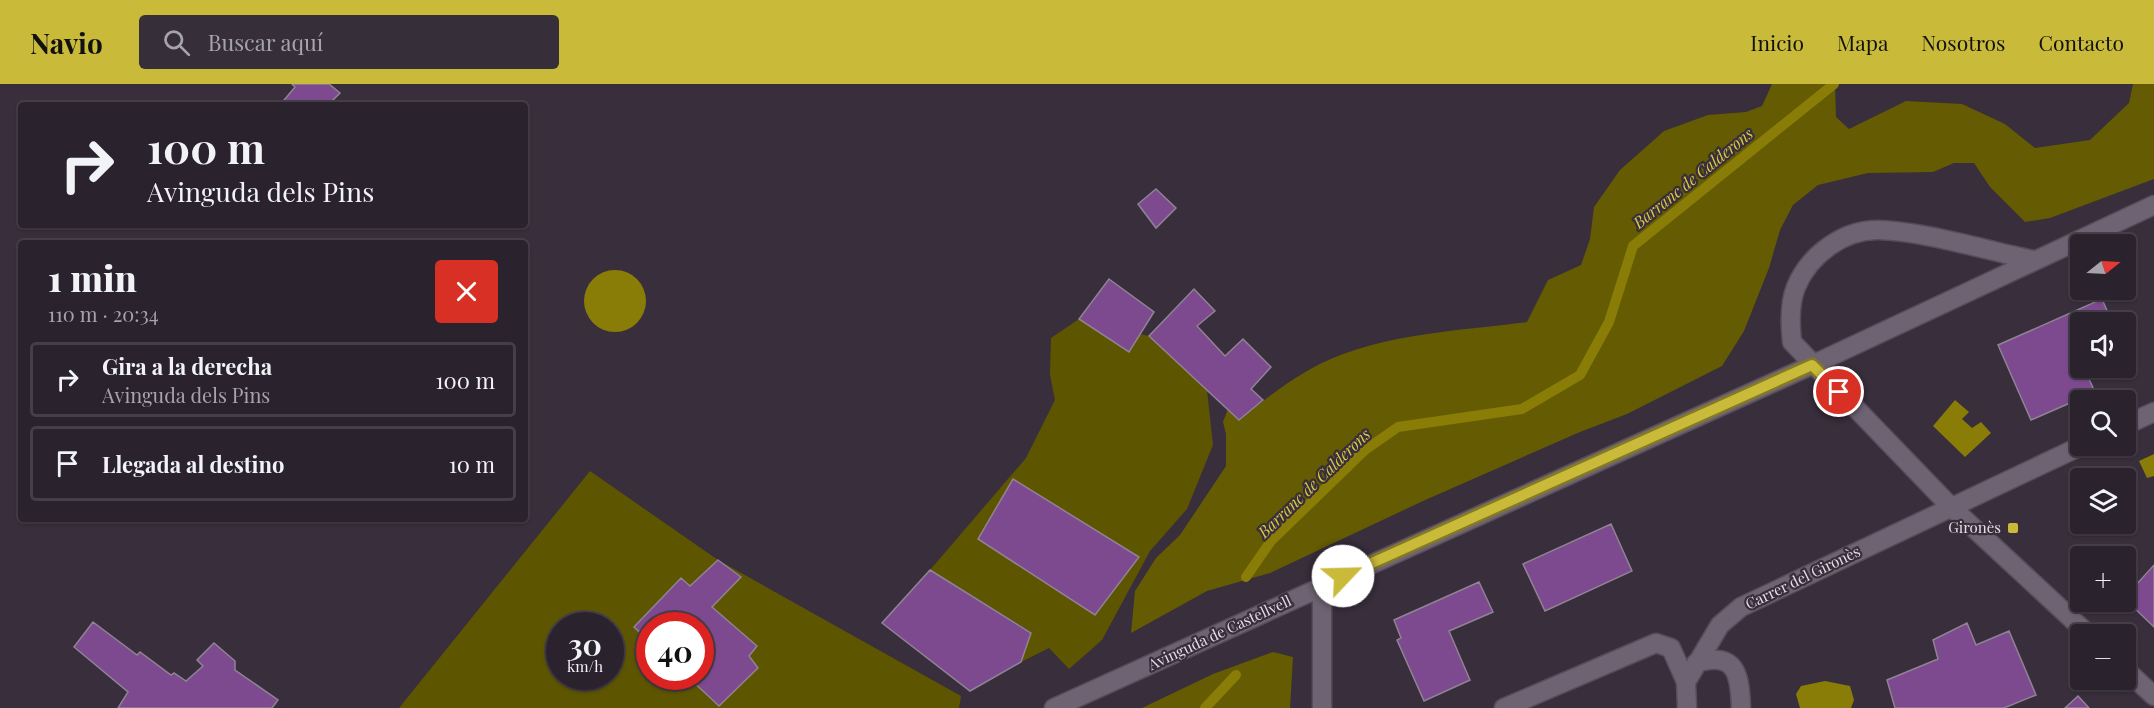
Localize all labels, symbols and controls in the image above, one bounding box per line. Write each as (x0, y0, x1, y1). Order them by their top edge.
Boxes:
search box (139, 15, 559, 69)
text: Navio (30, 24, 103, 61)
icon: search (160, 26, 193, 59)
text: Buscar aquí (208, 27, 323, 57)
text: Inicio (1750, 28, 1804, 56)
text: Mapa (1837, 28, 1888, 56)
text: Nosotros (1921, 28, 2005, 56)
text: Contacto (2038, 28, 2124, 56)
text: 100 m (147, 119, 265, 175)
water label: Barranc de Calderons (1628, 123, 1757, 233)
icon: right (48, 126, 126, 204)
text: Avinguda dels Pins (147, 173, 374, 209)
north arrow (2070, 234, 2136, 300)
map controls (2070, 234, 2136, 690)
text: 1 min (48, 253, 137, 301)
button: close (435, 260, 498, 323)
text: 110 m · 20:34 (48, 300, 159, 327)
button: sound (2070, 312, 2136, 378)
text: Gira a la derecha (102, 351, 272, 381)
icon: right (51, 363, 84, 396)
text: 100 m (435, 365, 495, 395)
pin (1813, 366, 1864, 417)
icon: arrive (1822, 375, 1855, 408)
text: Avinguda dels Pins (102, 381, 270, 408)
button: search (2070, 390, 2136, 456)
water label: Barranc de Calderons (1252, 423, 1374, 543)
icon: arrive (51, 447, 84, 480)
text: Llegada al destino (102, 449, 284, 479)
text: 10 m (449, 449, 495, 479)
button: layers (2070, 468, 2136, 534)
place label: Gironès (1948, 517, 2001, 537)
marker: Gironès (2006, 521, 2020, 535)
street label: Carrer del Gironès (1742, 541, 1863, 614)
position arrow (1311, 544, 1375, 608)
button: + (2070, 546, 2136, 612)
street label: Avinguda de Castellvell (1144, 590, 1294, 674)
speed limit sign: 40 (636, 612, 714, 690)
text: 30 (568, 624, 602, 664)
button: − (2070, 624, 2136, 690)
text: km/h (567, 656, 603, 676)

